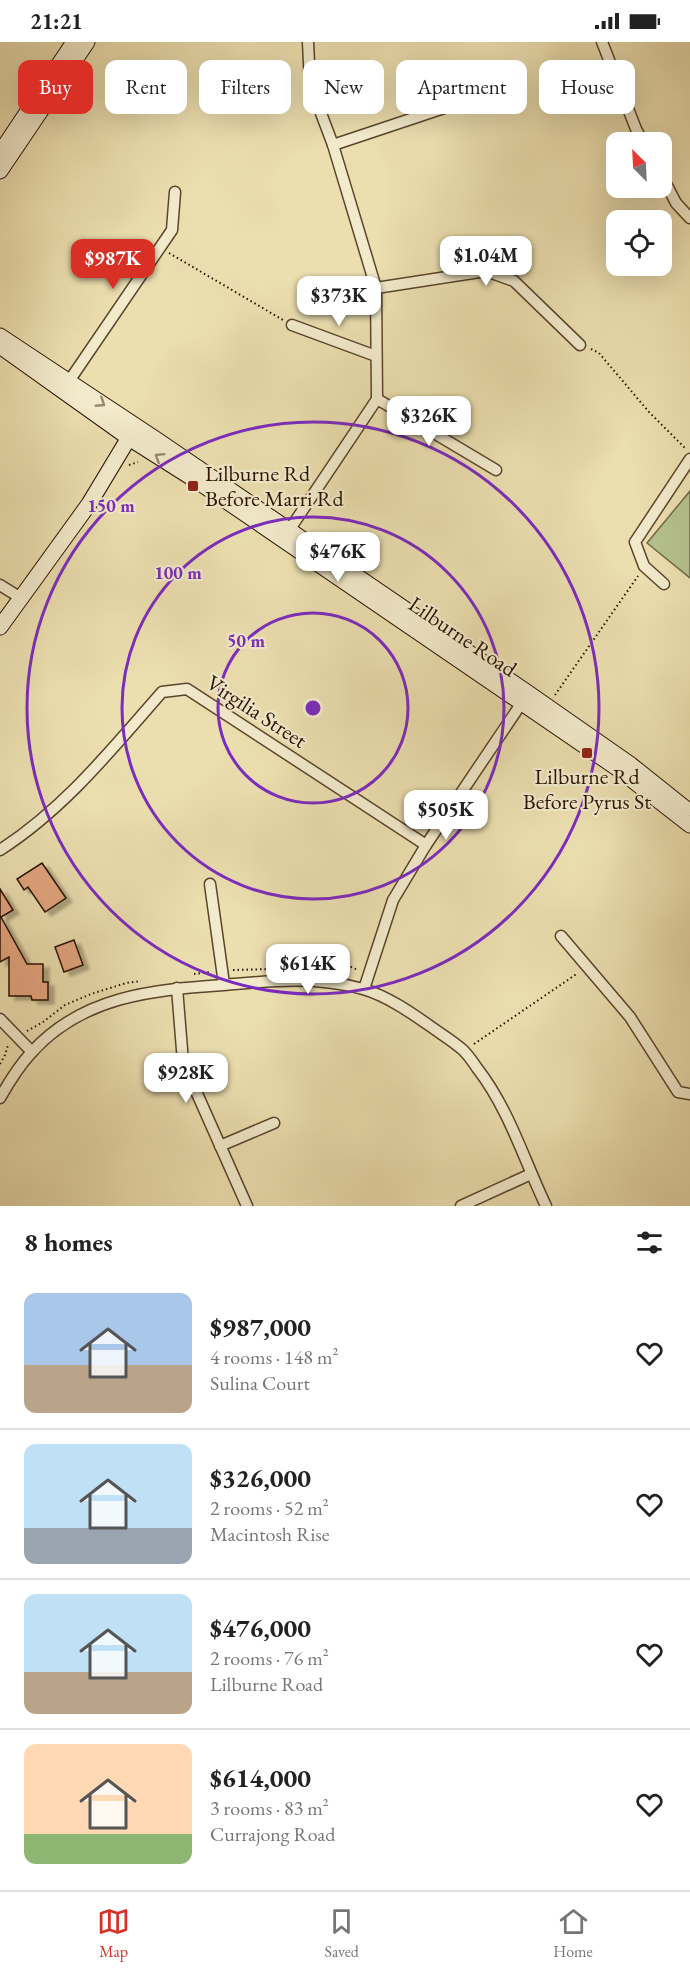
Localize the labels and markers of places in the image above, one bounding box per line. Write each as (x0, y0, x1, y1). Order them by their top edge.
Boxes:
pin: $1.04M (437, 236, 535, 287)
pin: $987K (71, 239, 155, 290)
pin: $373K (297, 276, 381, 327)
pin: $326K (387, 396, 471, 447)
place label: Lilburne Rd Before Marri Rd (205, 459, 344, 513)
marker: Lilburne Rd Before Marri Rd (186, 479, 200, 493)
pin: $476K (296, 532, 380, 583)
centre of rings (303, 698, 323, 718)
marker: Lilburne Rd Before Pyrus St (580, 746, 594, 760)
place label: Lilburne Rd Before Pyrus St (523, 762, 651, 816)
pin: $505K (404, 790, 488, 841)
pin: $614K (266, 944, 350, 995)
pin: $928K (144, 1053, 228, 1104)

